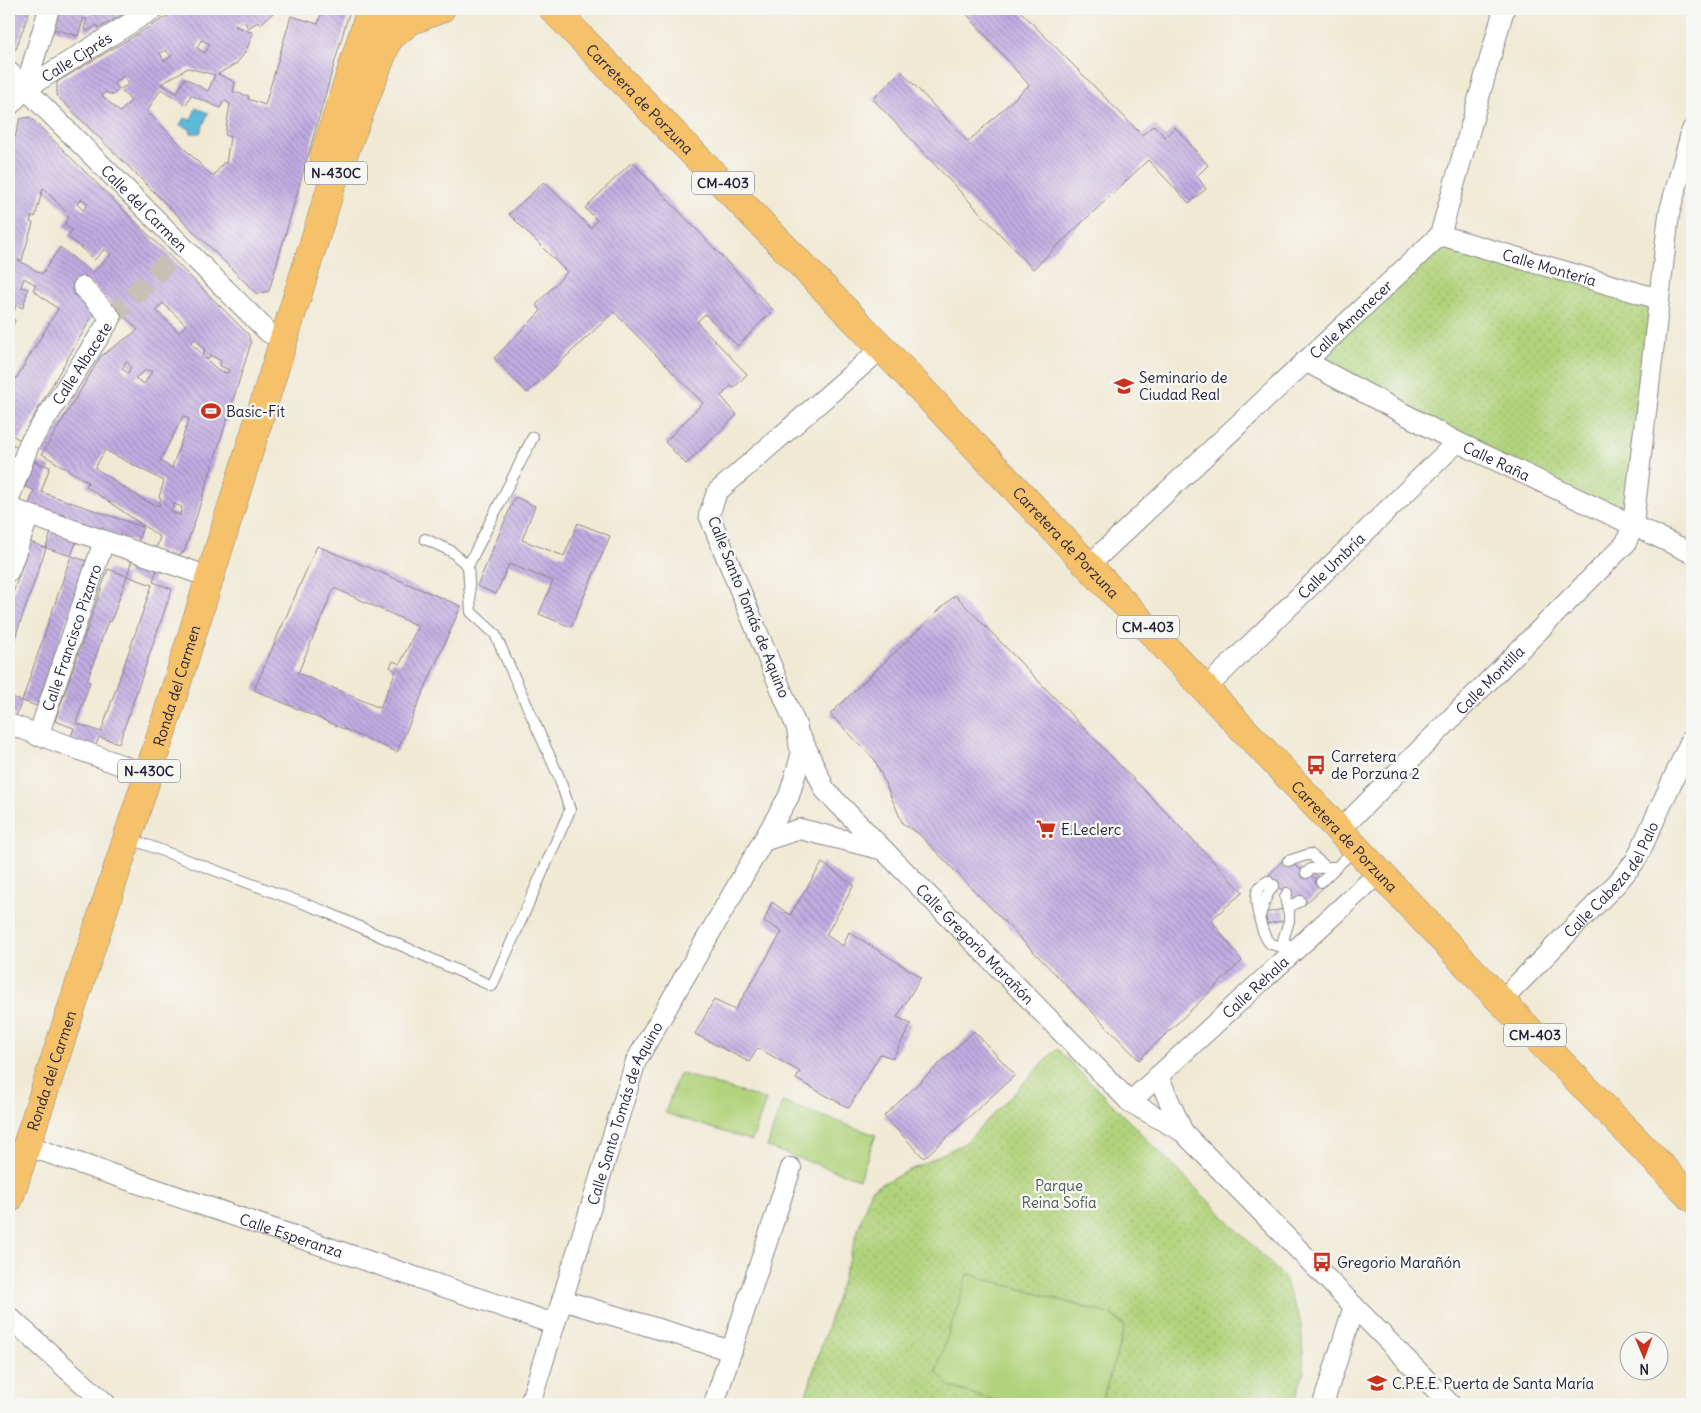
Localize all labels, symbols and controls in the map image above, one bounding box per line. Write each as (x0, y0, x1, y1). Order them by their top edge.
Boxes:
street label: Calle Ciprés (38, 28, 115, 86)
street label: Carretera de Porzuna (582, 40, 698, 158)
street label: Calle del Carmen (97, 161, 192, 256)
road number: N-430C (305, 162, 367, 184)
road number: CM-403 (692, 172, 754, 194)
street label: Calle Montería (1500, 244, 1599, 290)
street label: Calle Amanecer (1305, 276, 1396, 362)
street label: Calle Albacete (48, 318, 115, 408)
place label: Seminario de Ciudad Real (1139, 368, 1228, 404)
school or university icon: Seminario de Ciudad Real (1113, 375, 1135, 397)
sports icon: Basic-Fit (200, 400, 222, 422)
place label: Basic-Fit (226, 402, 285, 421)
street label: Calle Raña (1460, 437, 1534, 485)
street label: Carretera de Porzuna (1009, 483, 1124, 602)
street label: Calle Santo Tomás de Aquino (704, 513, 794, 701)
street label: Calle Umbría (1293, 528, 1369, 603)
street label: Calle Francisco Pizarro (38, 562, 105, 713)
road number: CM-403 (1117, 616, 1179, 638)
street label: Ronda del Carmen (148, 622, 204, 749)
street label: Calle Montilla (1451, 641, 1528, 718)
place label: Carretera de Porzuna 2 (1331, 747, 1420, 783)
bus stop icon: Carretera de Porzuna 2 (1305, 754, 1327, 776)
road number: N-430C (118, 759, 180, 782)
street label: Carretera de Porzuna (1288, 777, 1402, 896)
supermarket icon: E.Leclerc (1035, 818, 1057, 840)
street label: Calle Cabeza del Palo (1560, 818, 1662, 941)
place label: E.Leclerc (1061, 820, 1122, 839)
street label: Calle Gregorio Marañón (912, 880, 1039, 1008)
street label: Calle Rehala (1218, 951, 1292, 1022)
street label: Ronda del Carmen (22, 1008, 80, 1133)
street label: Calle Santo Tomás de Aquino (583, 1018, 666, 1207)
road number: CM-403 (1504, 1024, 1566, 1046)
park label: Parque Reina Sofía (1021, 1176, 1097, 1212)
street label: Calle Esperanza (237, 1209, 346, 1262)
bus stop icon: Gregorio Marañón (1311, 1251, 1333, 1273)
place label: Gregorio Marañón (1337, 1253, 1461, 1272)
north arrow (1618, 1330, 1668, 1380)
text: N (1639, 1360, 1649, 1378)
school or university icon: C.P.E.E. Puerta de Santa María (1366, 1372, 1388, 1394)
place label: C.P.E.E. Puerta de Santa María (1392, 1374, 1594, 1393)

